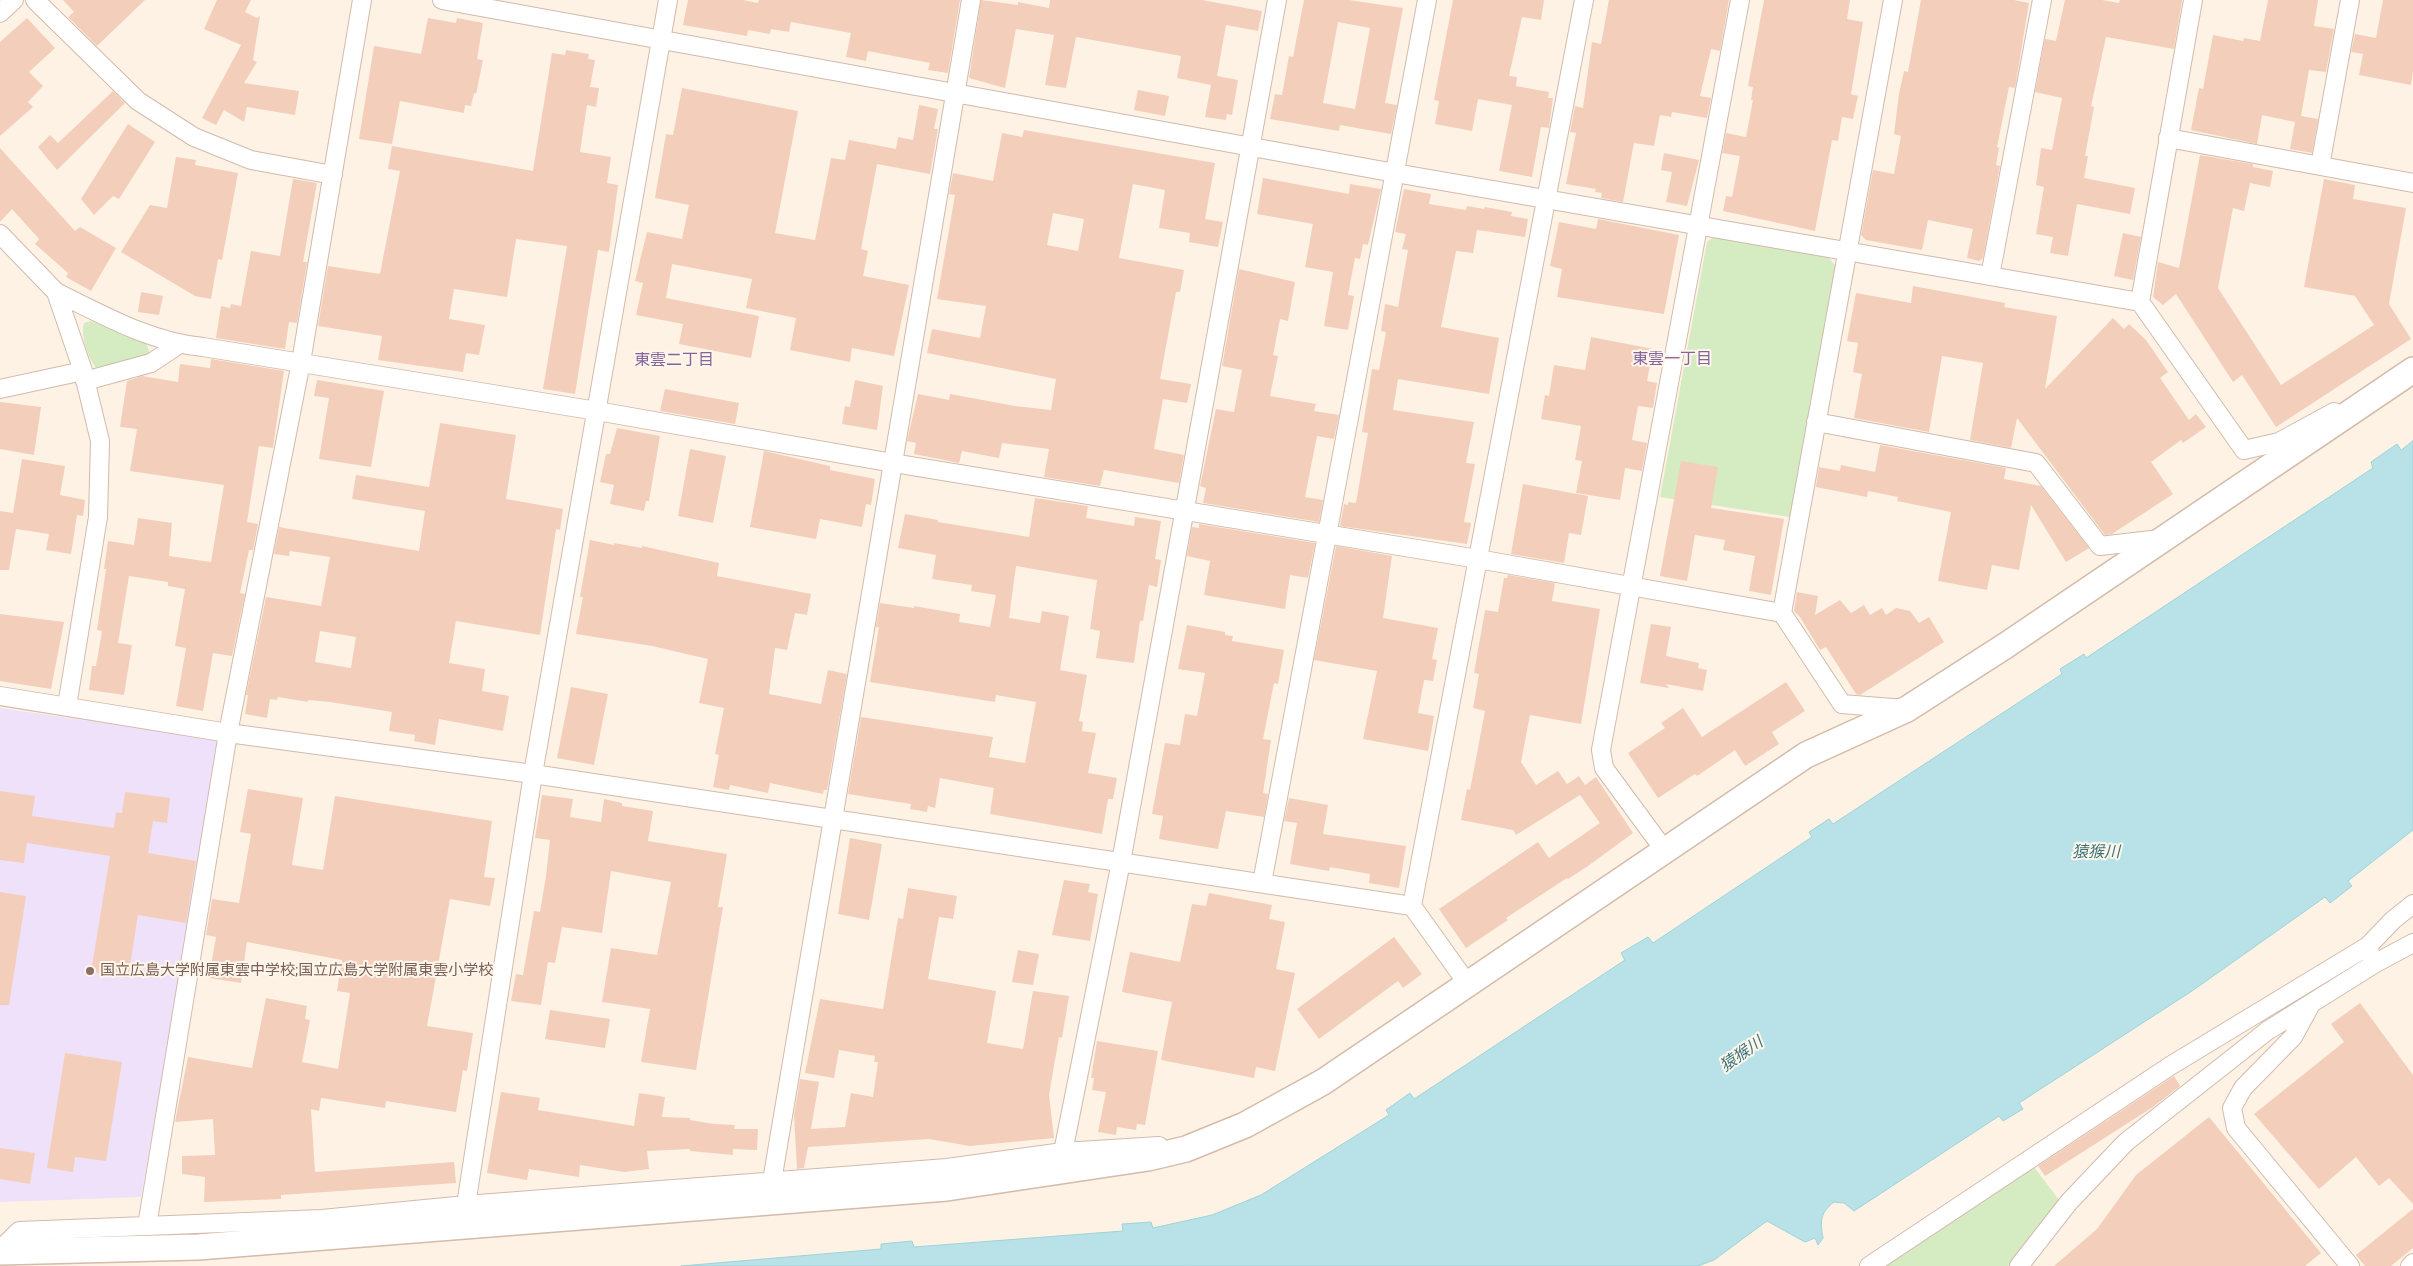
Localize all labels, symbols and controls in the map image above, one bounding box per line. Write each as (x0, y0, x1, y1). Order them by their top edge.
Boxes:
district label: 東雲一丁目 (1632, 350, 1712, 370)
district label: 東雲二丁目 (634, 351, 714, 371)
water label: 猿猴川 (2072, 843, 2120, 863)
place label: 国立広島大学附属東雲中学校;国立広島大学附属東雲小学校 (100, 962, 493, 980)
marker: 国立広島大学附属東雲中学校;国立広島大学附属東雲小学校 (84, 965, 96, 977)
water label: 猿猴川 (1717, 1033, 1767, 1077)

